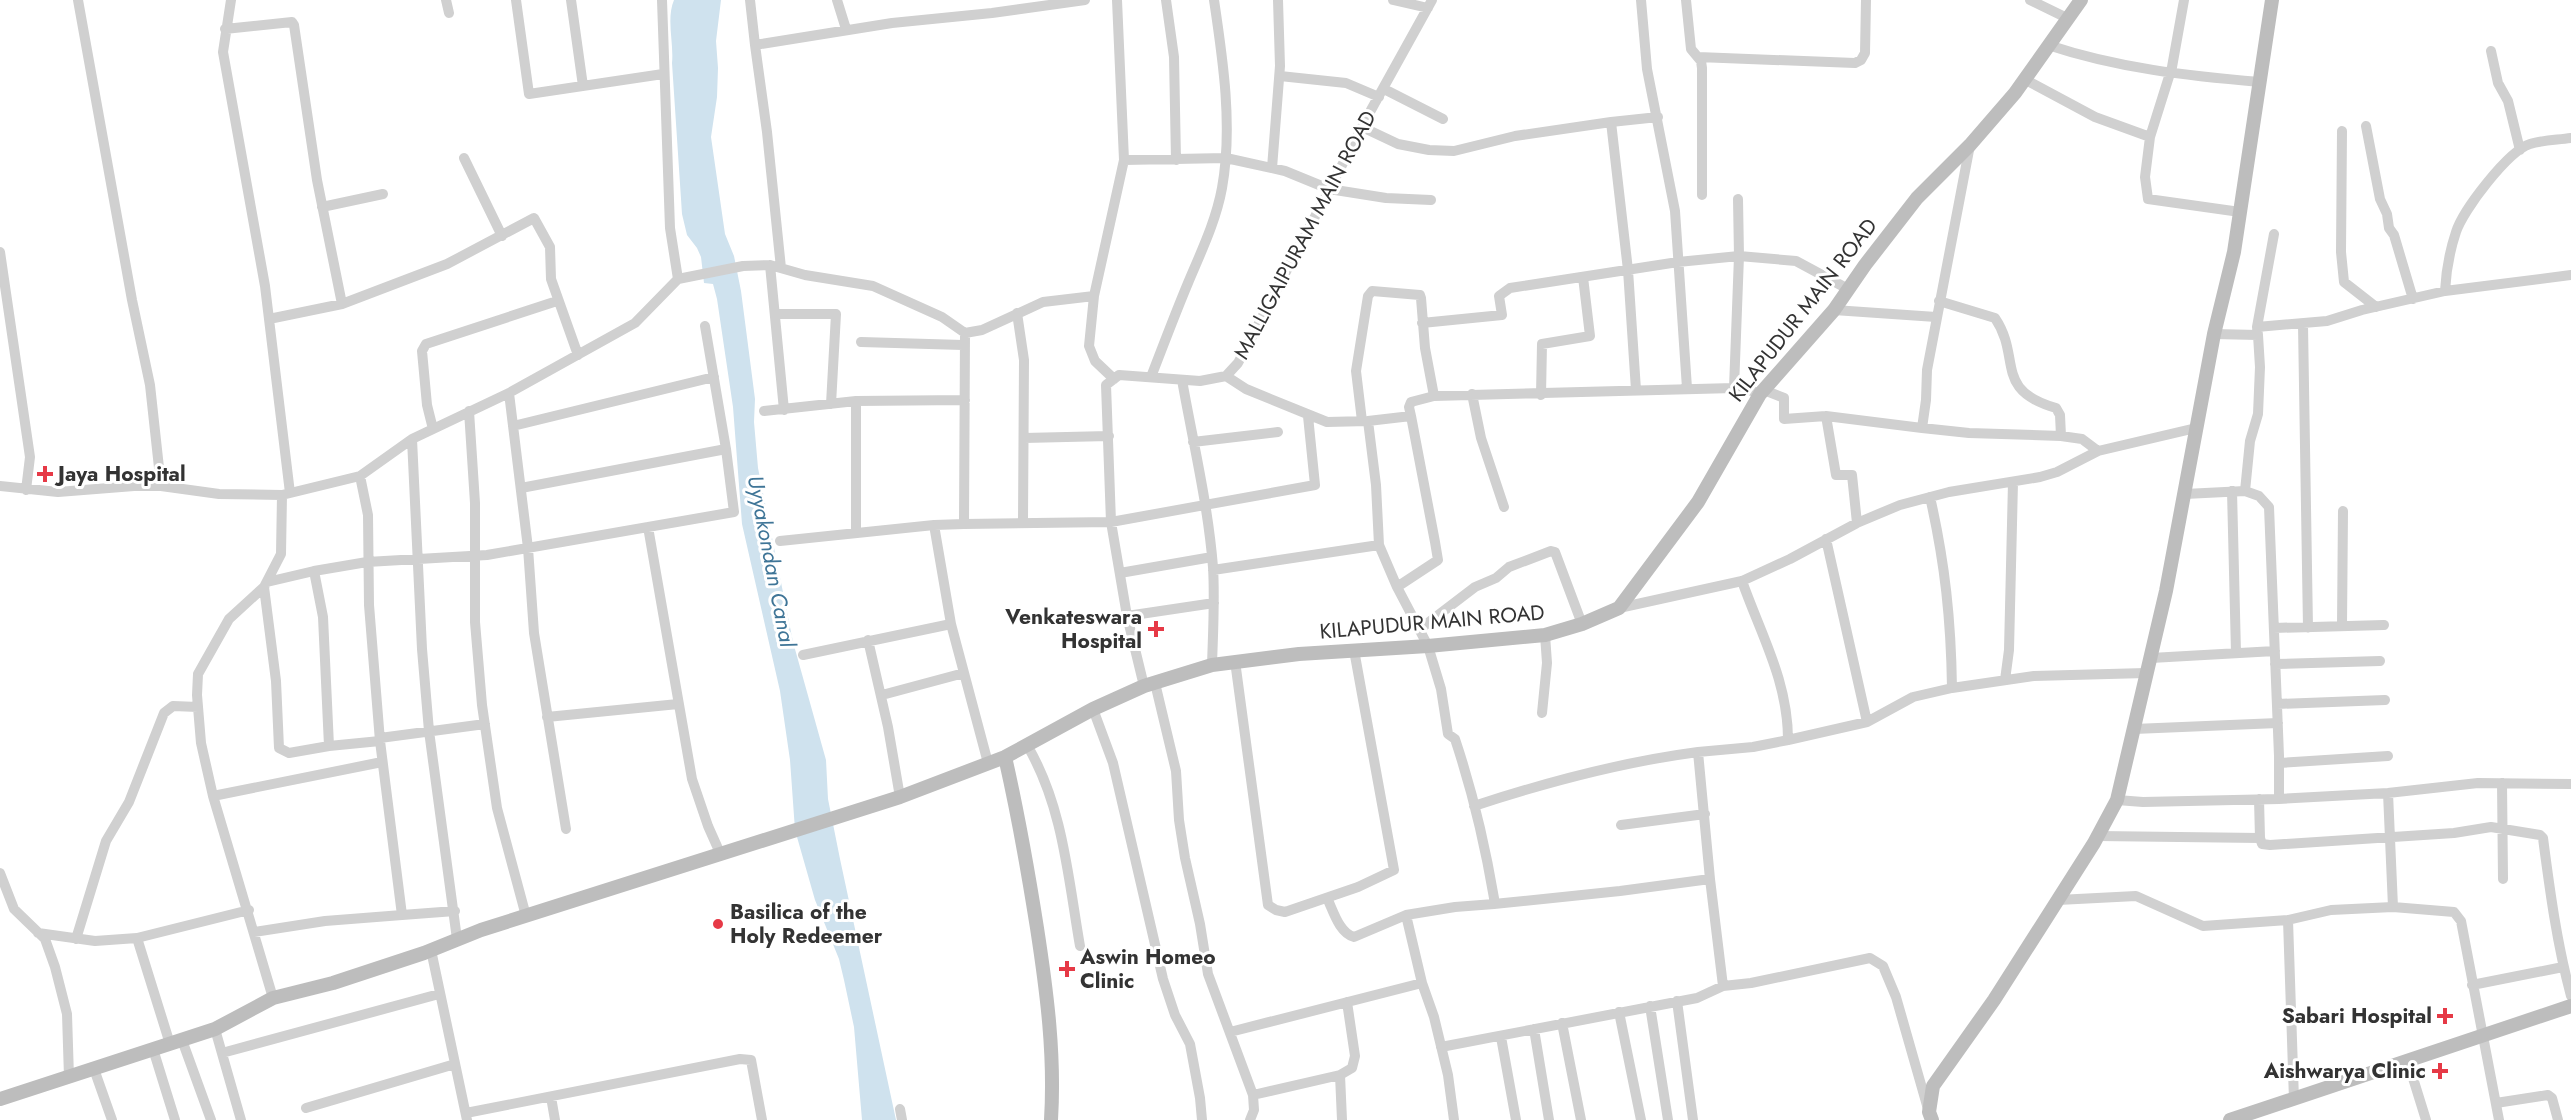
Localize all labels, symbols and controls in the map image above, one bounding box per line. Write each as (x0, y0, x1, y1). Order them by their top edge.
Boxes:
street label: MALLIGAIPURAM MAIN ROAD (1227, 105, 1383, 365)
street label: KILAPUDUR MAIN ROAD (1722, 212, 1884, 408)
place label: Jaya Hospital (54, 459, 186, 489)
marker: Jaya Hospital (36, 465, 54, 483)
water label: Uyyakondan Canal (740, 472, 805, 651)
street label: KILAPUDUR MAIN ROAD (1318, 597, 1546, 647)
place label: Venkateswara Hospital (1004, 602, 1142, 656)
marker: Venkateswara Hospital (1147, 620, 1165, 638)
place label: Basilica of the Holy Redeemer (730, 897, 883, 951)
marker: Basilica of the Holy Redeemer (711, 917, 725, 931)
place label: Aswin Homeo Clinic (1079, 942, 1216, 996)
marker: Aswin Homeo Clinic (1058, 960, 1076, 978)
place label: Sabari Hospital (2282, 1001, 2432, 1031)
marker: Sabari Hospital (2436, 1007, 2454, 1025)
place label: Aishwarya Clinic (2263, 1056, 2426, 1086)
marker: Aishwarya Clinic (2431, 1062, 2449, 1080)

